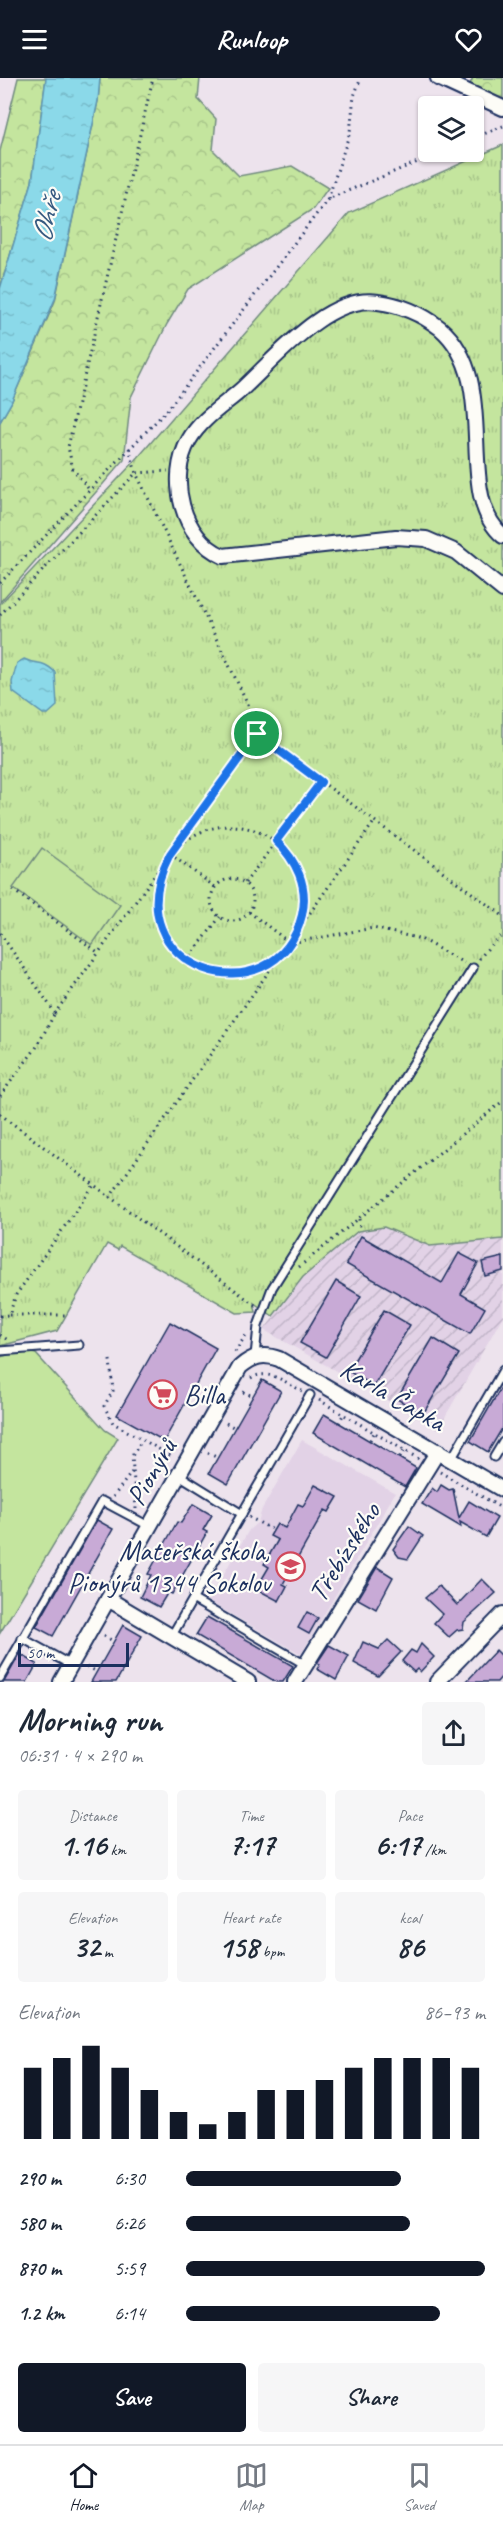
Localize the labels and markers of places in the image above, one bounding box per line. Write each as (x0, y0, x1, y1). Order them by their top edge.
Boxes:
pin (231, 708, 282, 759)
place label: Billa (184, 1377, 227, 1412)
supermarket icon: Billa (147, 1378, 179, 1410)
place label: Mateřská škola, Pionýrů 1344 Sokolov (68, 1533, 273, 1600)
school or university icon: Mateřská škola, Pionýrů 1344 Sokolov (275, 1550, 307, 1582)

